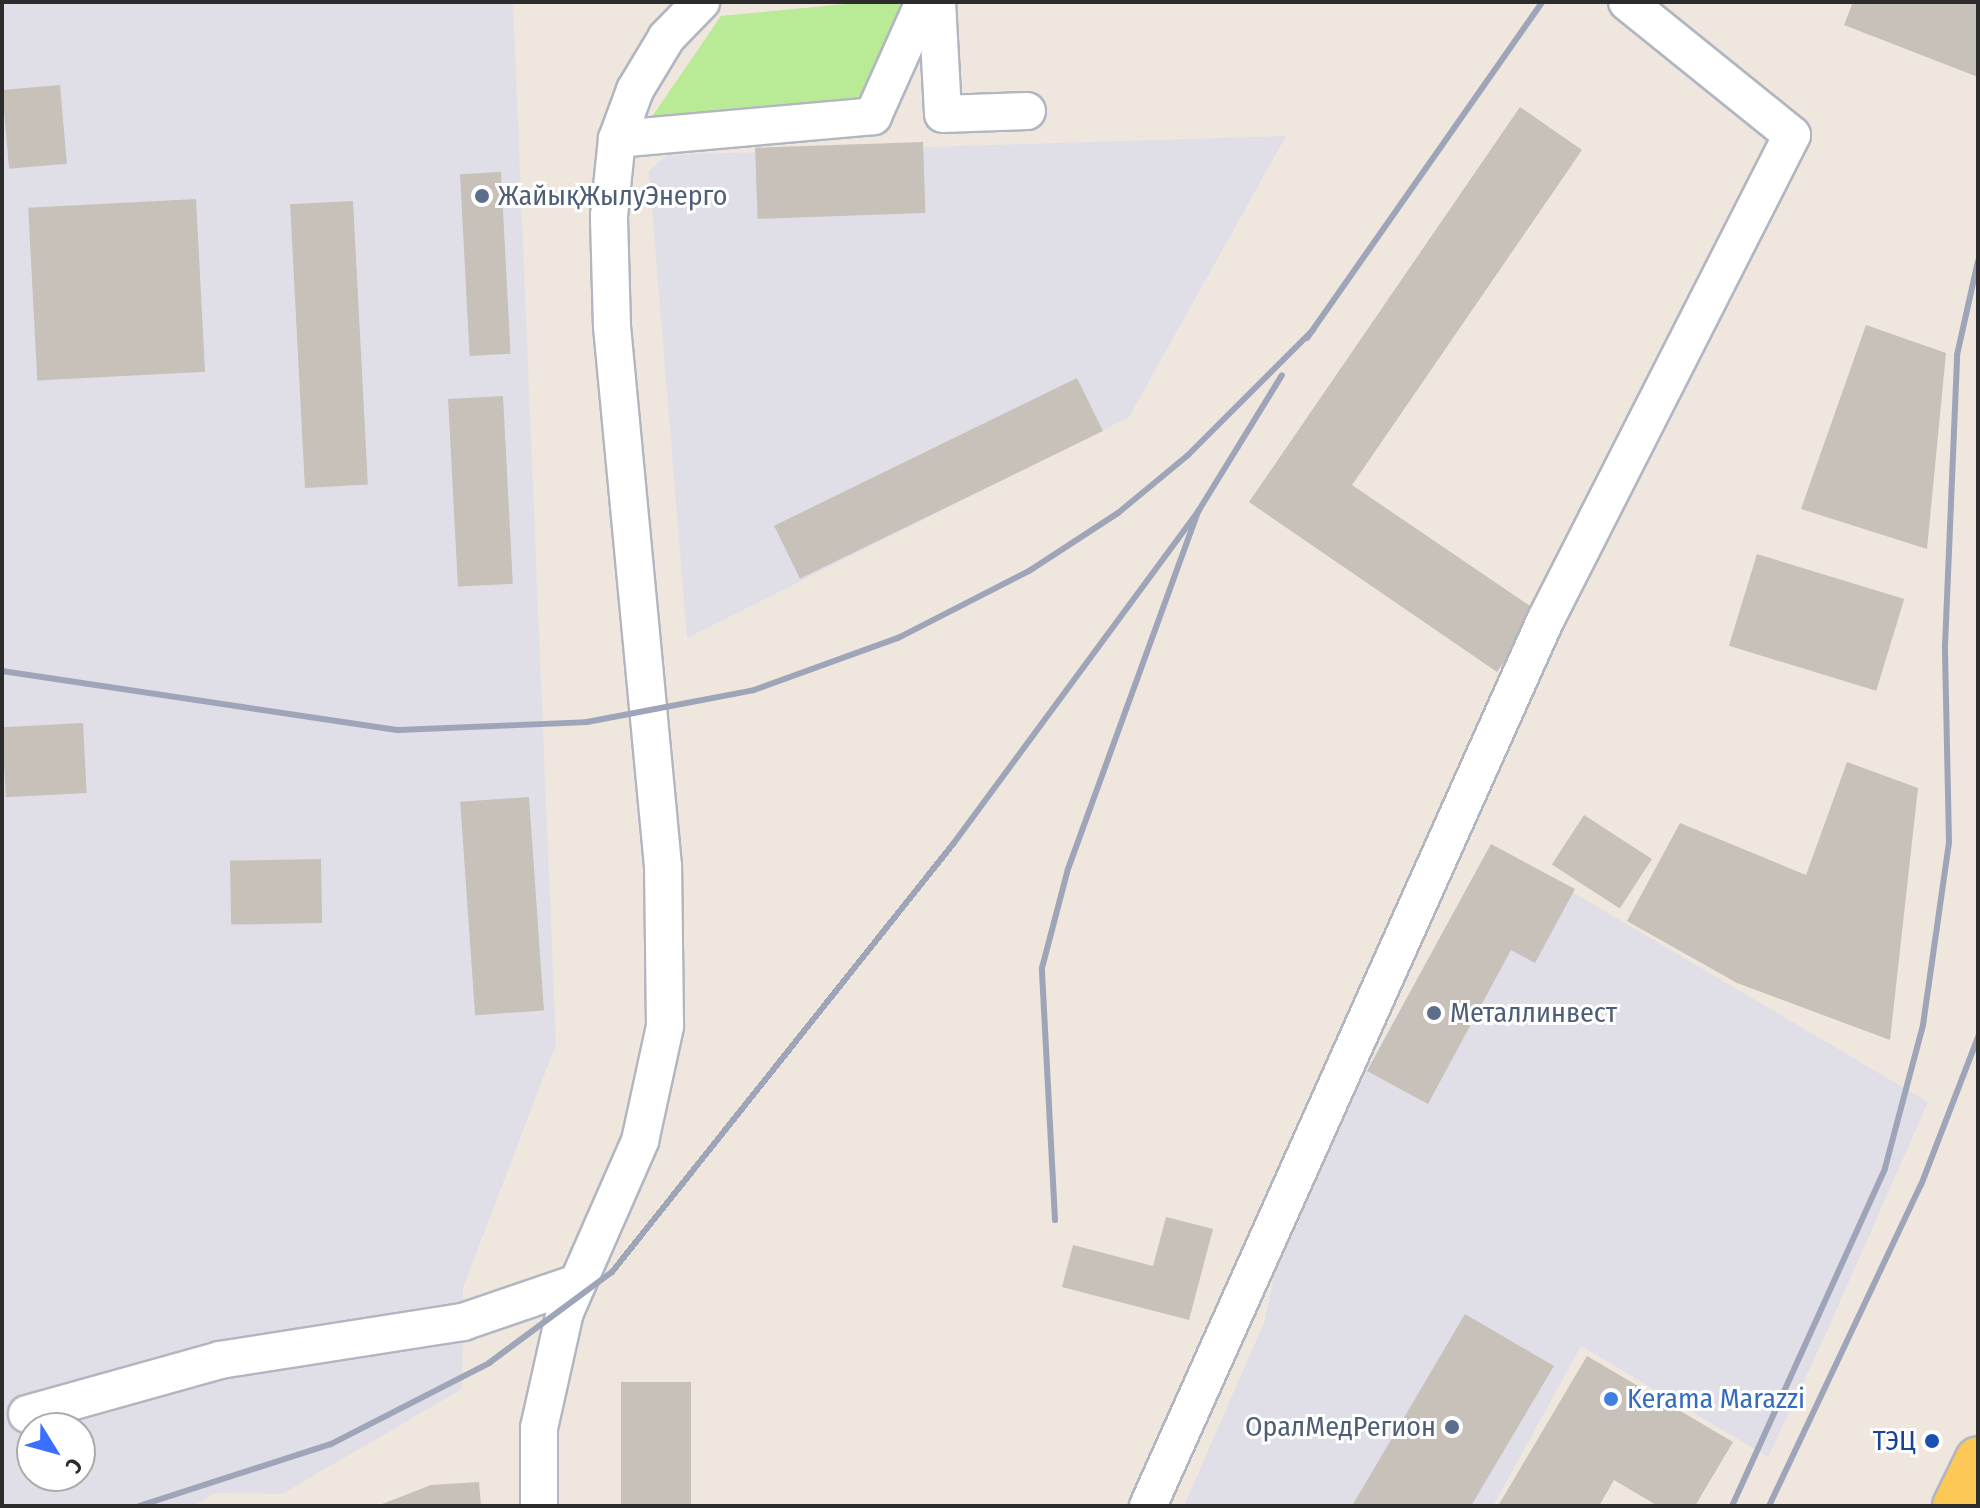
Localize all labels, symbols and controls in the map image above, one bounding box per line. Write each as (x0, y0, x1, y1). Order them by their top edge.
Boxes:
place label: ЖайықЖылуЭнерго (498, 179, 727, 213)
marker: ЖайықЖылуЭнерго (473, 187, 491, 205)
place label: Металлинвест (1450, 996, 1617, 1030)
marker: Металлинвест (1425, 1004, 1443, 1022)
place label: Kerama Marazzi (1627, 1382, 1805, 1416)
marker: Kerama Marazzi (1602, 1390, 1620, 1408)
place label: ОралМедРегион (1245, 1410, 1436, 1444)
north arrow (16, 1412, 96, 1492)
marker: ОралМедРегион (1443, 1418, 1461, 1436)
place label: ТЭЦ (1873, 1424, 1916, 1458)
marker: ТЭЦ (1923, 1432, 1941, 1450)
text: С (60, 1453, 88, 1478)

